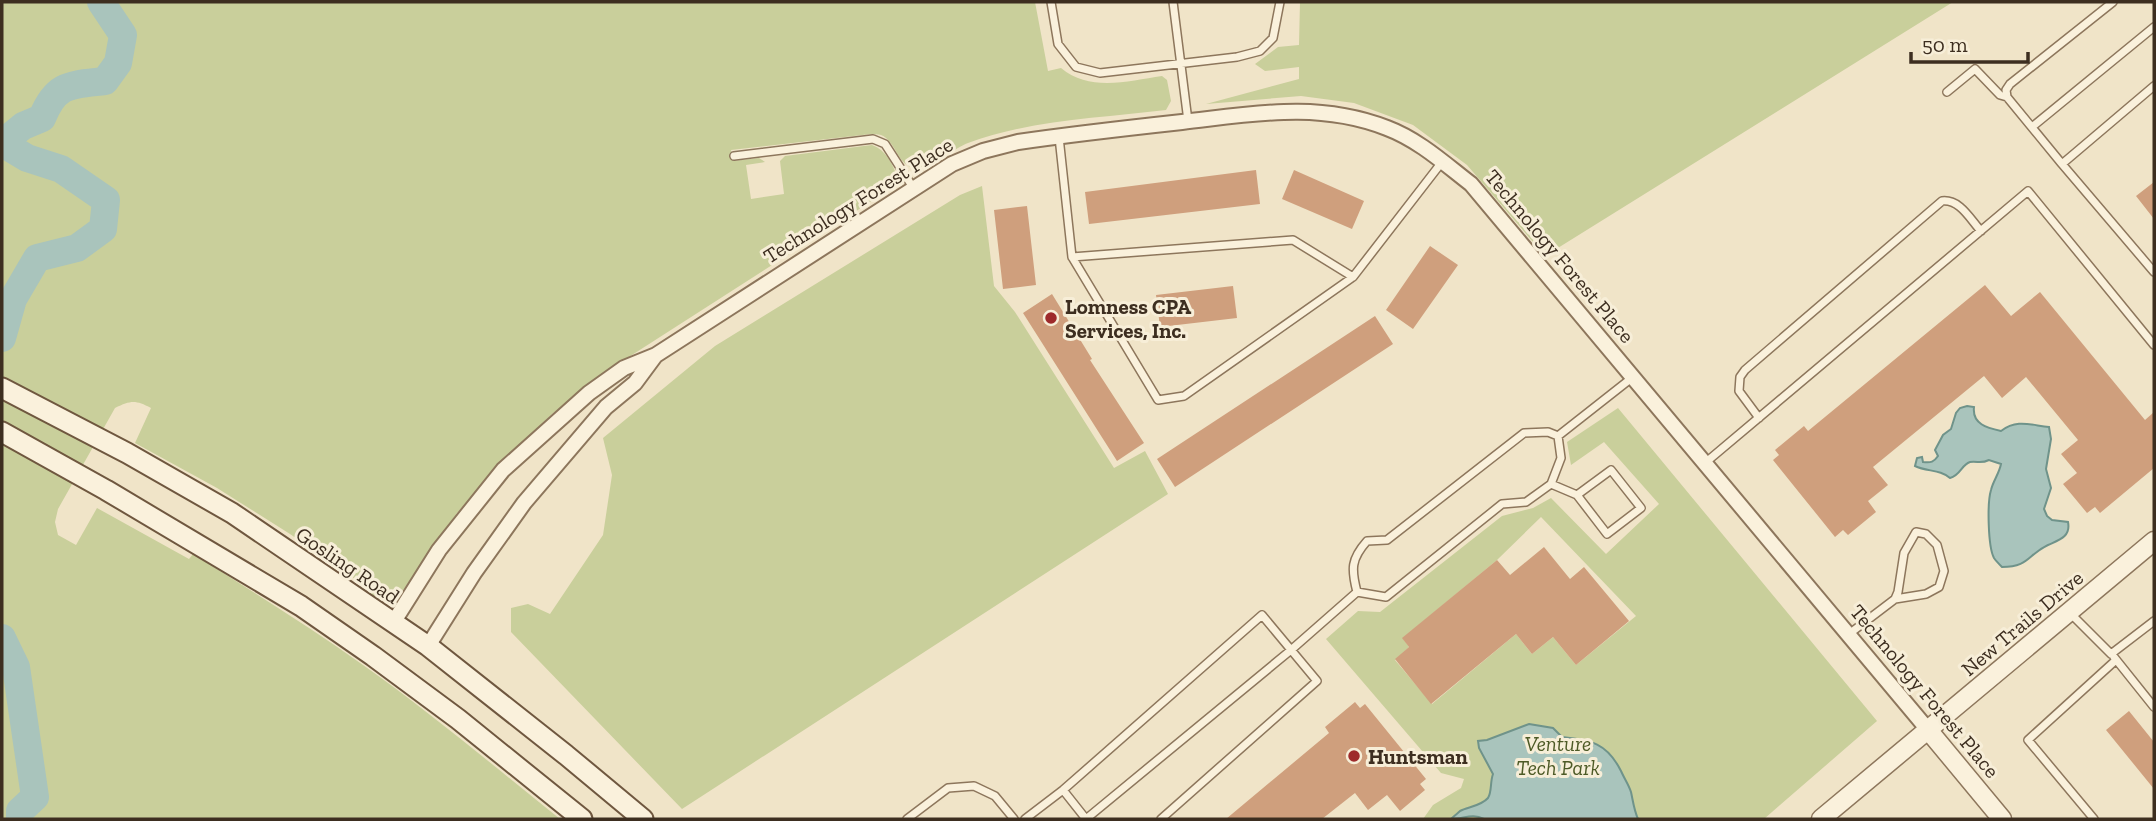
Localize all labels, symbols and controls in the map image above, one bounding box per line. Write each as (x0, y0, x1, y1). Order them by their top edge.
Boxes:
scale bar (1911, 21, 2028, 65)
text: 50 m (1922, 32, 1968, 57)
street label: Technology Forest Place (759, 131, 957, 269)
street label: Technology Forest Place (1480, 164, 1640, 348)
place label: Lomness CPA Services, Inc. (1065, 294, 1192, 343)
marker: Lomness CPA Services, Inc. (1043, 310, 1059, 326)
street label: Gosling Road (292, 521, 405, 609)
street label: New Trails Drive (1956, 565, 2088, 681)
street label: Technology Forest Place (1845, 599, 2005, 783)
park label: Venture Tech Park (1516, 731, 1600, 780)
place label: Huntsman (1368, 744, 1468, 769)
marker: Huntsman (1346, 748, 1362, 764)

